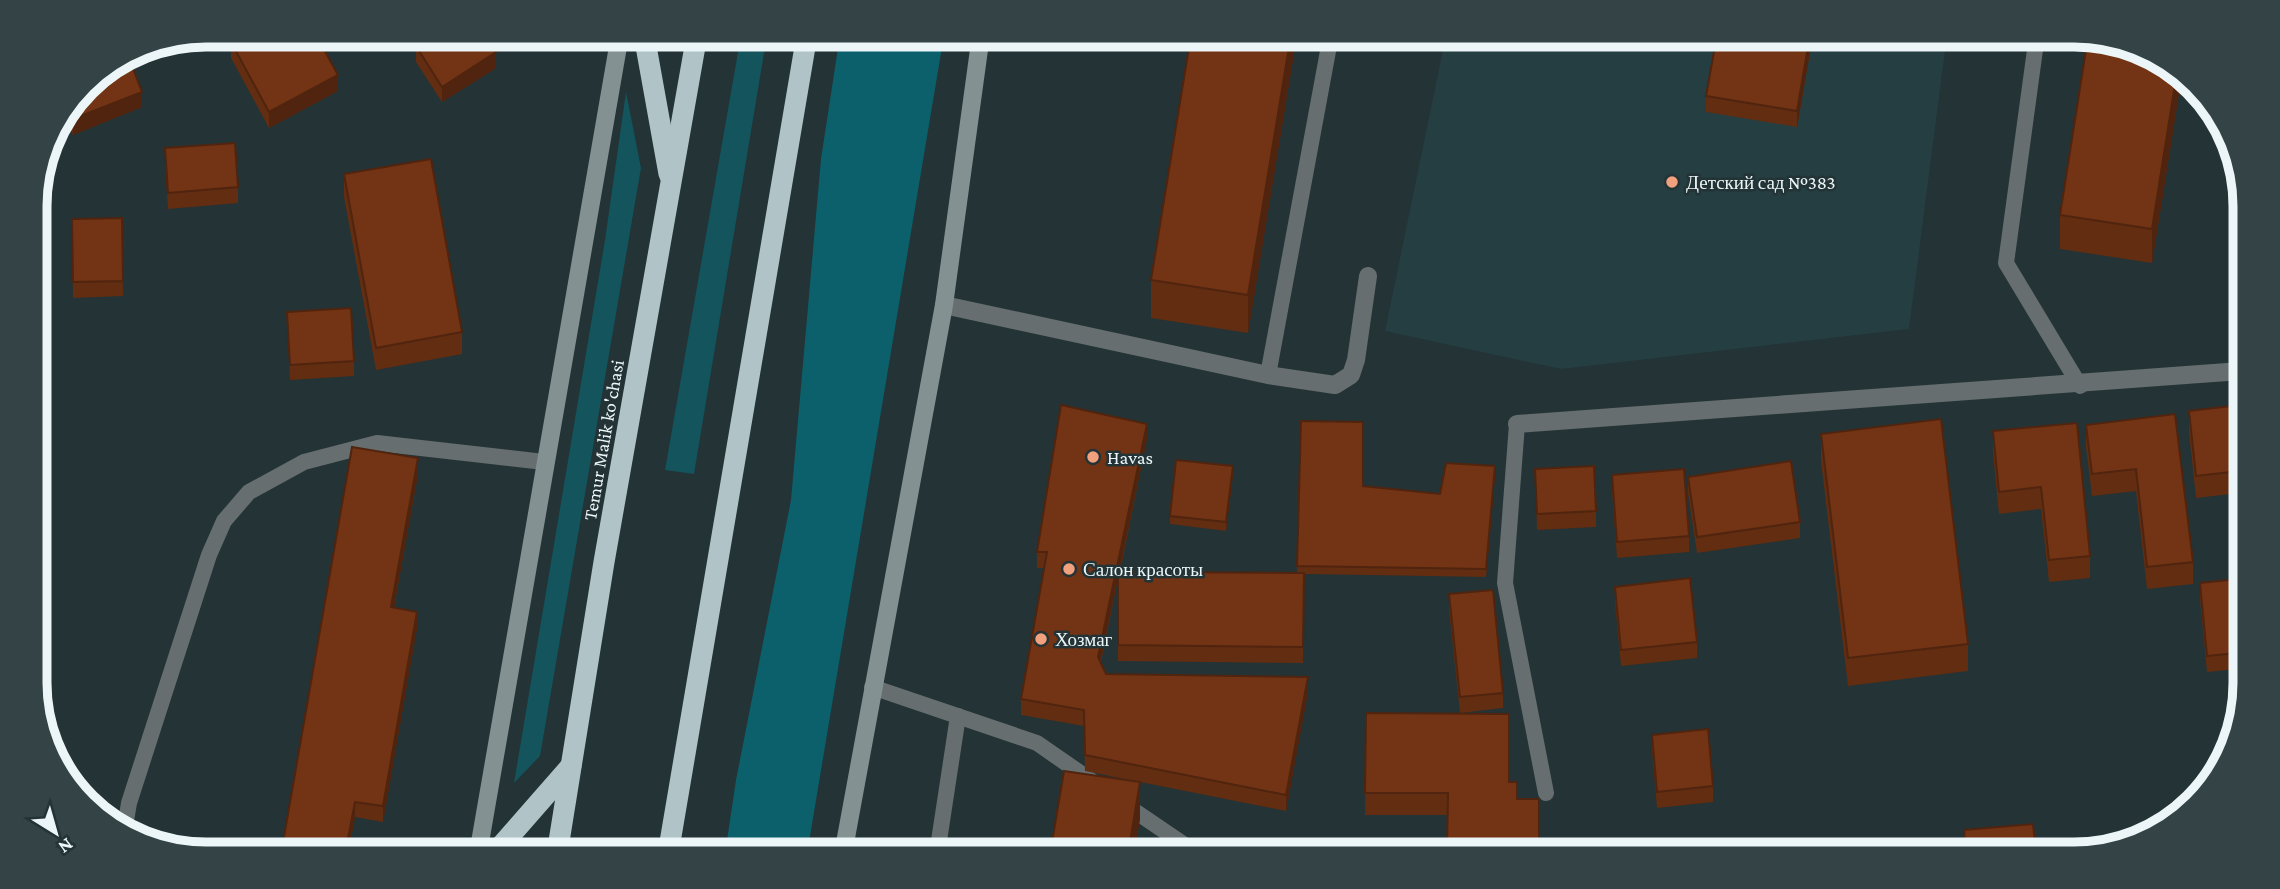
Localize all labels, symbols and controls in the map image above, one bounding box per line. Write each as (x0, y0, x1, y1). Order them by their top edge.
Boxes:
place label: Детский сад №383 (1686, 172, 1836, 193)
marker: Детский сад №383 (1664, 174, 1680, 190)
street label: Temur Malik ko'chasi (579, 358, 628, 522)
place label: Havas (1107, 447, 1153, 468)
marker: Havas (1085, 449, 1101, 465)
place label: Салон красоты (1083, 559, 1203, 580)
marker: Салон красоты (1061, 561, 1077, 577)
place label: Хозмаг (1055, 629, 1113, 650)
marker: Хозмаг (1033, 631, 1049, 647)
north arrow (21, 798, 91, 868)
text: N (54, 834, 77, 858)

